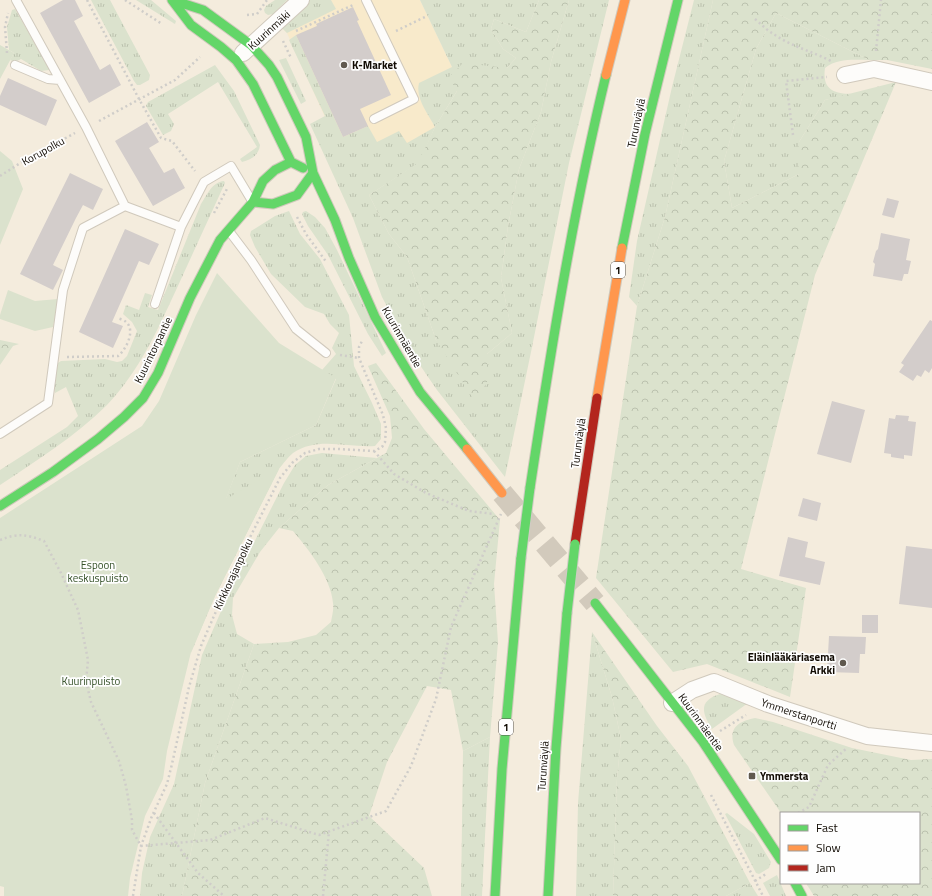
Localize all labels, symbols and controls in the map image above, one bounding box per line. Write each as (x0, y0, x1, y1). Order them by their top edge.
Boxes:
street label: Kuurinmäki (244, 7, 294, 53)
place label: K-Market (352, 57, 397, 73)
marker: K-Market (339, 60, 349, 70)
street label: Turunväylä (623, 96, 649, 149)
street label: Korupolku (19, 133, 67, 169)
road number: 1 (611, 262, 625, 278)
street label: Kuurinmäentie (378, 304, 426, 371)
street label: Kuurintorpantie (130, 314, 176, 386)
street label: Turunväylä (567, 417, 589, 469)
street label: Kirkkorajanpolku (209, 536, 257, 612)
park label: Espoon keskuspuisto (68, 557, 129, 586)
place label: Eläinlääkäriasema Arkki (748, 649, 835, 678)
marker: Eläinlääkäriasema Arkki (838, 658, 848, 668)
park label: Kuurinpuisto (62, 673, 121, 689)
street label: Kuurinmäentie (675, 690, 728, 755)
street label: Ymmerstanportti (759, 694, 839, 734)
road number: 1 (499, 719, 513, 735)
street label: Turunväylä (533, 740, 553, 792)
place label: Ymmersta (760, 768, 809, 784)
marker: Ymmersta (747, 771, 757, 781)
legend (780, 812, 920, 884)
text: Fast (816, 818, 839, 837)
text: Slow (816, 838, 841, 857)
text: Jam (816, 858, 836, 877)

